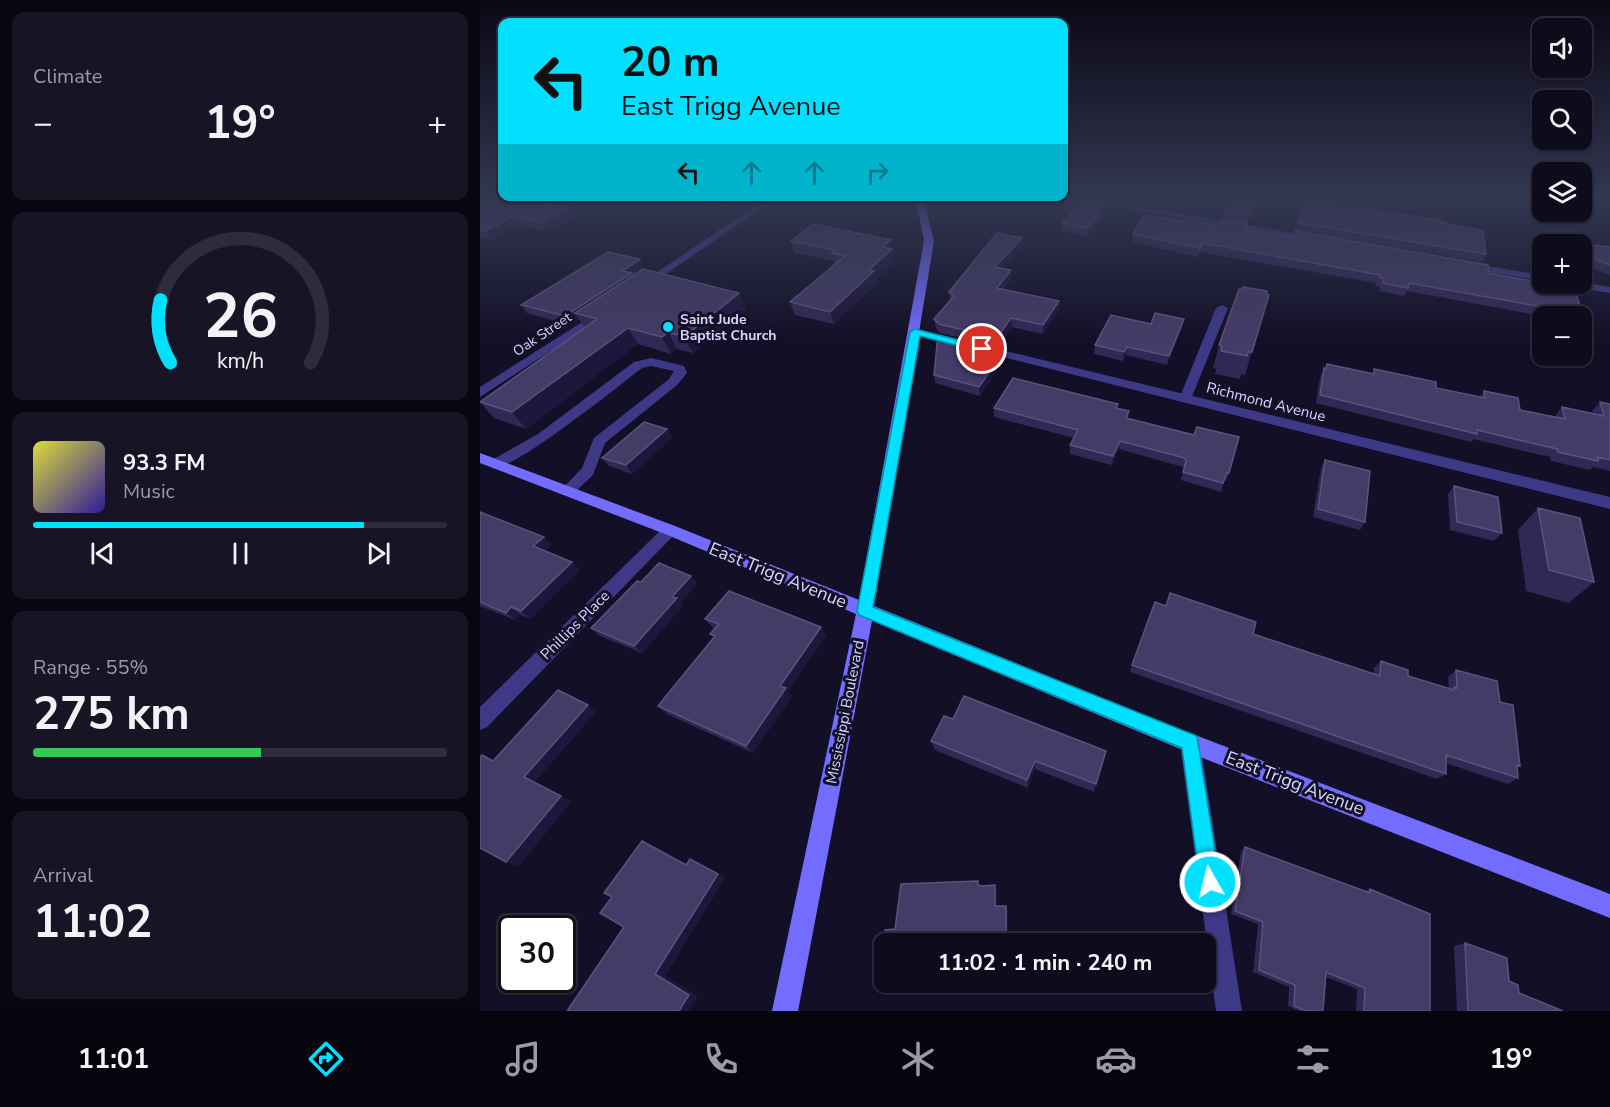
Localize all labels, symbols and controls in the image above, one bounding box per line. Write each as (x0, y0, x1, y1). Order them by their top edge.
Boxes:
map controls (1532, 18, 1592, 366)
button: sound (1532, 18, 1592, 78)
text: 20 m (621, 34, 720, 91)
icon: left (522, 42, 600, 120)
text: Climate (33, 63, 102, 90)
text: East Trigg Avenue (621, 88, 841, 125)
button: search (1532, 90, 1592, 150)
text: 19° (204, 93, 276, 154)
text: − (33, 101, 53, 146)
text: + (427, 101, 447, 146)
icon: left (672, 156, 705, 189)
icon: ahead (735, 156, 768, 189)
icon: ahead (798, 156, 831, 189)
icon: right (861, 156, 894, 189)
button: layers (1532, 162, 1592, 222)
button: + (1532, 234, 1592, 294)
text: 26 (203, 274, 277, 359)
button: − (1532, 306, 1592, 366)
street label: Oak Street (509, 308, 575, 361)
place label: Saint Jude Baptist Church (680, 310, 776, 345)
marker: Saint Jude Baptist Church (661, 320, 675, 334)
pin (956, 323, 1007, 374)
icon: arrive (965, 332, 998, 365)
text: km/h (216, 346, 264, 376)
street label: Richmond Avenue (1204, 377, 1328, 427)
text: 93.3 FM (123, 448, 205, 478)
text: Music (123, 478, 175, 505)
street label: East Trigg Avenue (706, 536, 850, 614)
icon: previous (86, 537, 119, 570)
icon: pause (224, 537, 257, 570)
icon: next (362, 537, 395, 570)
street label: Phillips Place (536, 586, 614, 664)
street label: Mississippi Boulevard (821, 639, 869, 785)
text: Range · 55% (33, 654, 148, 681)
text: 275 km (33, 684, 190, 745)
street label: East Trigg Avenue (1222, 746, 1368, 820)
position arrow (1178, 850, 1242, 914)
text: Arrival (33, 862, 93, 889)
text: 11:02 (33, 892, 152, 953)
speed limit sign: 30 (498, 915, 576, 993)
text: 11:02 · 1 min · 240 m (938, 948, 1152, 978)
icon: directions (305, 1038, 347, 1080)
icon: music (502, 1038, 544, 1080)
icon: phone (700, 1038, 742, 1080)
icon: climate (897, 1038, 939, 1080)
icon: car (1095, 1038, 1137, 1080)
icon: filters (1292, 1038, 1334, 1080)
text: 11:01 (78, 1041, 149, 1078)
text: 19° (1490, 1041, 1532, 1078)

